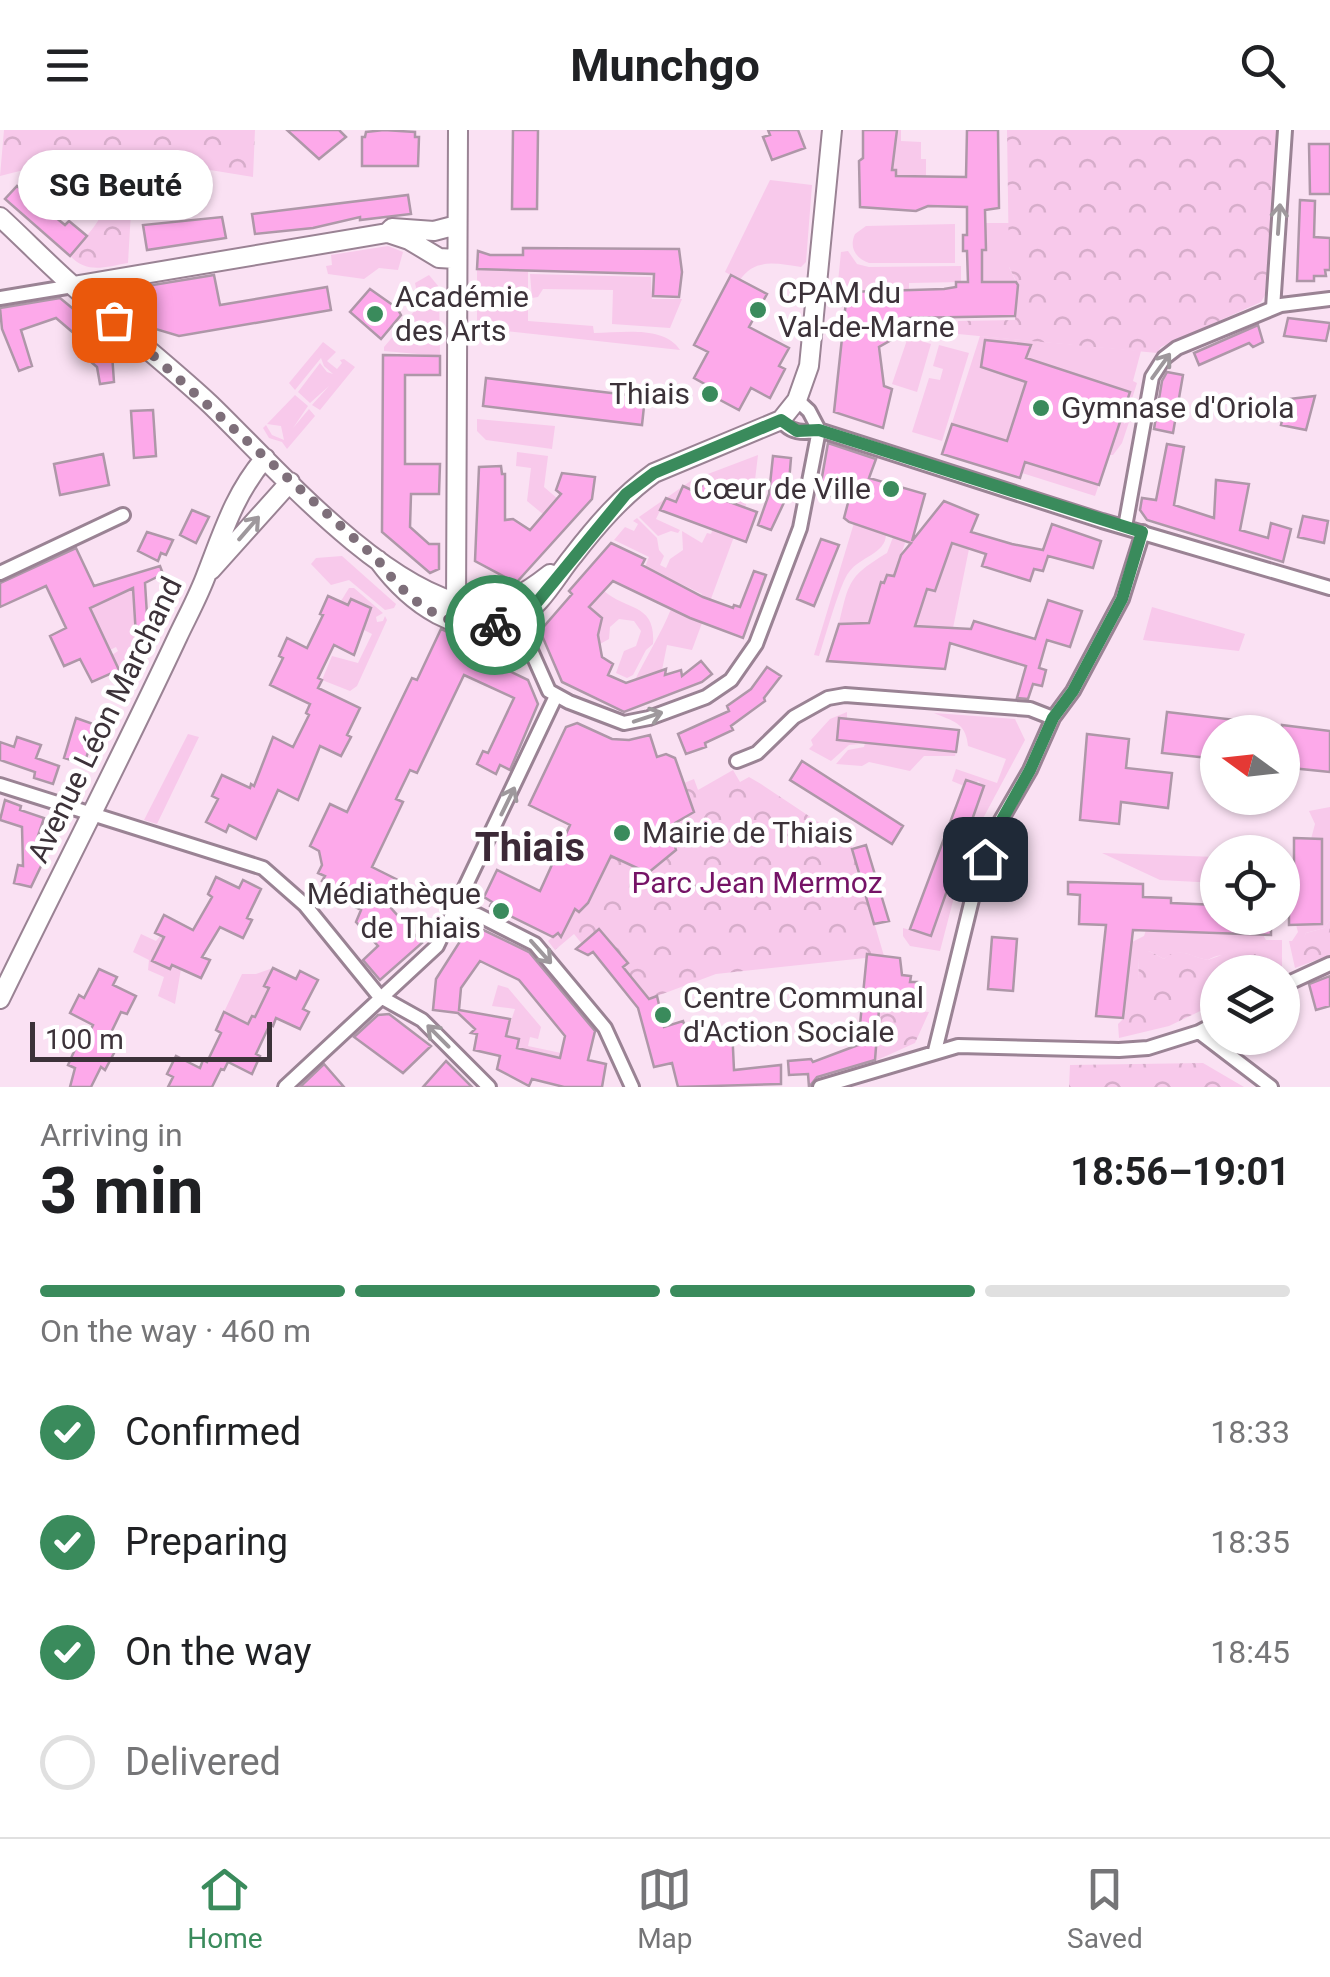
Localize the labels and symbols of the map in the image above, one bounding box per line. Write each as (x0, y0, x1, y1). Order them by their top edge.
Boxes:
callout: SG Beuté (17, 150, 212, 220)
one-way arrow (1269, 203, 1288, 236)
place label: CPAM du Val-de-Marne (778, 275, 955, 344)
pin (72, 278, 157, 363)
place label: Académie des Arts (395, 279, 529, 348)
marker: CPAM du Val-de-Marne (747, 299, 769, 321)
marker: Académie des Arts (364, 303, 386, 325)
one-way arrow (1150, 353, 1171, 380)
place label: Thiais (609, 376, 690, 411)
marker: Thiais (699, 383, 721, 405)
place label: Gymnase d'Oriola (1061, 390, 1295, 425)
marker: Gymnase d'Oriola (1030, 397, 1052, 419)
place label: Cœur de Ville (693, 471, 871, 506)
marker: Cœur de Ville (880, 478, 902, 500)
one-way arrow (237, 516, 260, 541)
street label: Avenue Léon Marchand (20, 571, 189, 868)
courier (445, 575, 545, 675)
one-way arrow (631, 707, 663, 725)
north arrow (1200, 715, 1300, 815)
one-way arrow (499, 787, 518, 816)
place label: Mairie de Thiais (642, 815, 853, 850)
pin (943, 817, 1028, 902)
marker: Mairie de Thiais (611, 822, 633, 844)
district label: Thiais (475, 824, 585, 871)
park label: Parc Jean Mermoz (631, 865, 883, 900)
place label: Médiathèque de Thiais (307, 876, 481, 945)
marker: Médiathèque de Thiais (490, 900, 512, 922)
one-way arrow (529, 939, 552, 964)
place label: Centre Communal d'Action Sociale (683, 980, 924, 1049)
marker: Centre Communal d'Action Sociale (652, 1004, 674, 1026)
scale bar (30, 1017, 272, 1061)
one-way arrow (427, 1025, 451, 1049)

